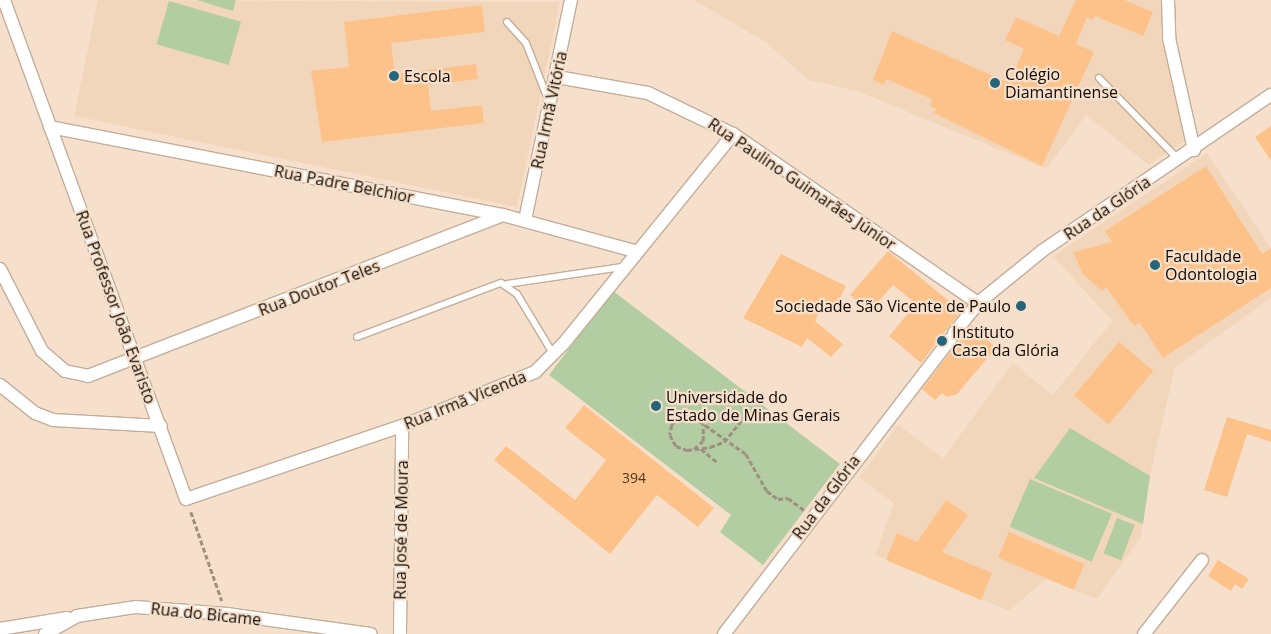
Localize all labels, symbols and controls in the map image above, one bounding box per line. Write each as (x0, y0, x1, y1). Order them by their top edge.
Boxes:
street label: Rua Irmã Vitória (527, 49, 571, 171)
place label: Colégio Diamantinense (1005, 64, 1118, 102)
place label: Escola (404, 66, 451, 86)
marker: Escola (388, 70, 400, 82)
marker: Colégio Diamantinense (989, 77, 1001, 89)
street label: Rua Paulino Guimarães Júnior (705, 114, 899, 254)
street label: Rua Padre Belchior (273, 161, 415, 207)
street label: Rua da Glória (1060, 172, 1154, 244)
street label: Rua Professor João Evaristo (72, 208, 160, 406)
place label: Faculdade Odontologia (1165, 246, 1257, 284)
street label: Rua Doutor Teles (256, 256, 382, 320)
marker: Faculdade Odontologia (1149, 259, 1161, 271)
place label: Sociedade São Vicente de Paulo (775, 296, 1011, 316)
marker: Sociedade São Vicente de Paulo (1015, 300, 1027, 312)
place label: Instituto Casa da Glória (952, 322, 1059, 360)
marker: Instituto Casa da Glória (936, 335, 948, 347)
street label: Rua Irmã Vicenda (401, 367, 529, 433)
place label: Universidade do Estado de Minas Gerais (666, 387, 840, 425)
marker: Universidade do Estado de Minas Gerais (650, 400, 662, 412)
street label: Rua da Glória (788, 451, 864, 543)
street label: Rua José de Moura (390, 460, 412, 600)
house number: 394 (622, 470, 646, 486)
street label: Rua do Bicame (150, 599, 262, 629)

